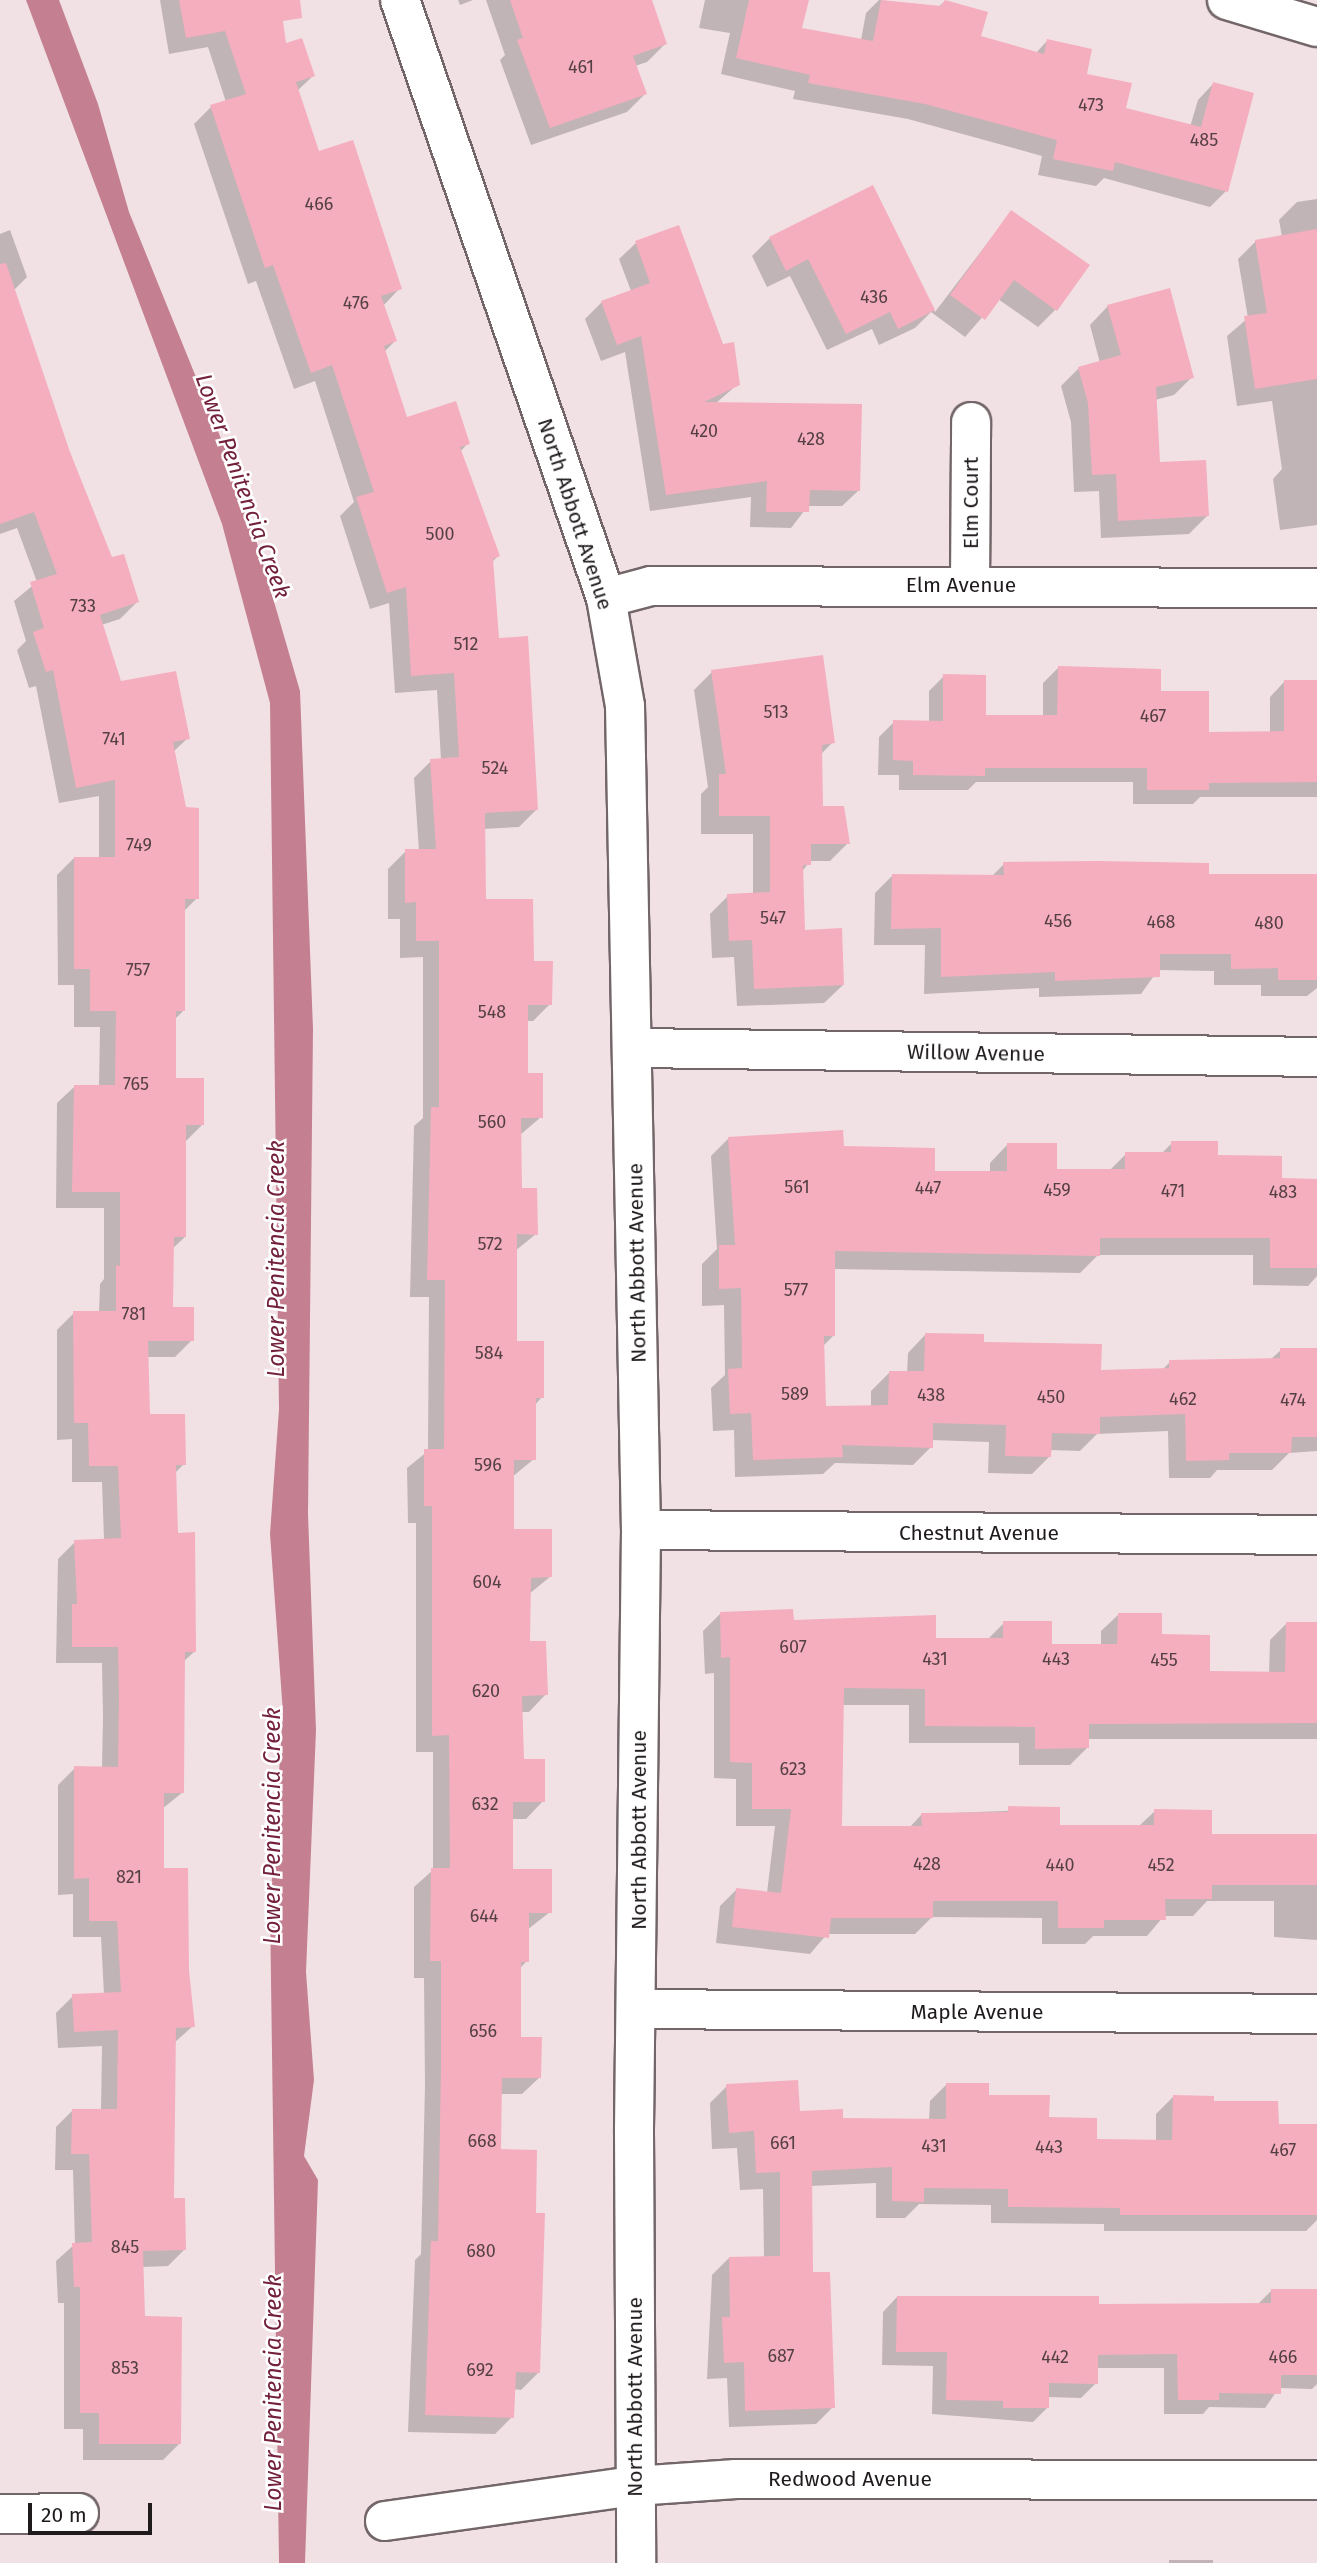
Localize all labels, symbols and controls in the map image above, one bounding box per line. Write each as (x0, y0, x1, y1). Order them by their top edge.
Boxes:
house number: 461 (568, 56, 594, 78)
house number: 473 (1078, 94, 1104, 116)
house number: 485 (1190, 129, 1218, 151)
house number: 466 (305, 193, 333, 215)
house number: 436 (860, 286, 888, 308)
house number: 476 (343, 292, 369, 314)
water label: Lower Penitencia Creek (189, 370, 297, 602)
street label: North Abbott Avenue (532, 415, 618, 613)
house number: 420 (690, 420, 718, 442)
house number: 428 (797, 428, 825, 450)
street label: Elm Court (958, 457, 984, 549)
house number: 500 (425, 523, 455, 545)
street label: Elm Avenue (906, 572, 1016, 598)
house number: 733 (70, 595, 96, 617)
house number: 512 (454, 633, 478, 655)
house number: 513 (764, 701, 788, 723)
house number: 467 (1140, 705, 1166, 727)
house number: 741 (102, 728, 126, 750)
house number: 524 (482, 757, 508, 779)
house number: 749 (126, 834, 152, 856)
house number: 547 (760, 907, 786, 929)
house number: 456 (1044, 910, 1072, 932)
house number: 468 (1146, 911, 1176, 933)
house number: 480 (1254, 912, 1284, 934)
house number: 757 (126, 959, 150, 981)
house number: 548 (478, 1001, 506, 1023)
street label: Willow Avenue (907, 1039, 1045, 1067)
house number: 765 (123, 1073, 149, 1095)
house number: 560 (478, 1111, 506, 1133)
water label: Lower Penitencia Creek (262, 1140, 290, 1378)
street label: North Abbott Avenue (623, 1163, 651, 1363)
house number: 561 (784, 1176, 810, 1198)
house number: 447 (915, 1177, 941, 1199)
house number: 459 (1043, 1179, 1071, 1201)
house number: 471 (1161, 1180, 1185, 1202)
house number: 483 (1269, 1181, 1297, 1203)
house number: 572 (477, 1233, 503, 1255)
house number: 577 (784, 1279, 808, 1301)
house number: 781 (122, 1303, 146, 1325)
house number: 584 (475, 1342, 503, 1364)
house number: 589 (781, 1383, 809, 1405)
house number: 438 (917, 1384, 945, 1406)
house number: 450 (1037, 1386, 1065, 1408)
house number: 462 (1169, 1388, 1197, 1410)
house number: 474 (1280, 1389, 1306, 1411)
house number: 596 (474, 1454, 502, 1476)
street label: Chestnut Avenue (899, 1520, 1059, 1546)
house number: 604 (472, 1571, 502, 1593)
house number: 607 (779, 1636, 807, 1658)
house number: 431 (922, 1648, 948, 1670)
house number: 443 (1042, 1648, 1070, 1670)
house number: 455 (1150, 1649, 1178, 1671)
house number: 620 (472, 1680, 500, 1702)
water label: Lower Penitencia Creek (258, 1707, 286, 1945)
street label: North Abbott Avenue (626, 1730, 652, 1930)
house number: 623 (779, 1758, 807, 1780)
house number: 632 (471, 1793, 499, 1815)
house number: 428 (913, 1853, 941, 1875)
house number: 440 (1045, 1854, 1075, 1876)
house number: 452 (1147, 1854, 1175, 1876)
house number: 821 (116, 1866, 142, 1888)
house number: 644 (470, 1905, 498, 1927)
street label: Maple Avenue (911, 1999, 1043, 2025)
house number: 656 (469, 2020, 497, 2042)
house number: 668 (467, 2130, 497, 2152)
house number: 661 (770, 2132, 796, 2154)
house number: 431 (921, 2135, 947, 2157)
house number: 443 (1035, 2136, 1063, 2158)
house number: 467 (1270, 2139, 1296, 2161)
house number: 845 (111, 2236, 139, 2258)
house number: 680 (466, 2240, 496, 2262)
water label: Lower Penitencia Creek (259, 2274, 287, 2512)
street label: North Abbott Avenue (622, 2297, 648, 2497)
house number: 687 (767, 2345, 795, 2367)
house number: 442 (1041, 2346, 1069, 2368)
house number: 466 (1269, 2346, 1297, 2368)
house number: 853 (111, 2357, 139, 2379)
house number: 692 (466, 2359, 494, 2381)
street label: Redwood Avenue (768, 2466, 932, 2492)
scale bar (32, 2490, 156, 2534)
text: 20 m (41, 2502, 87, 2528)

